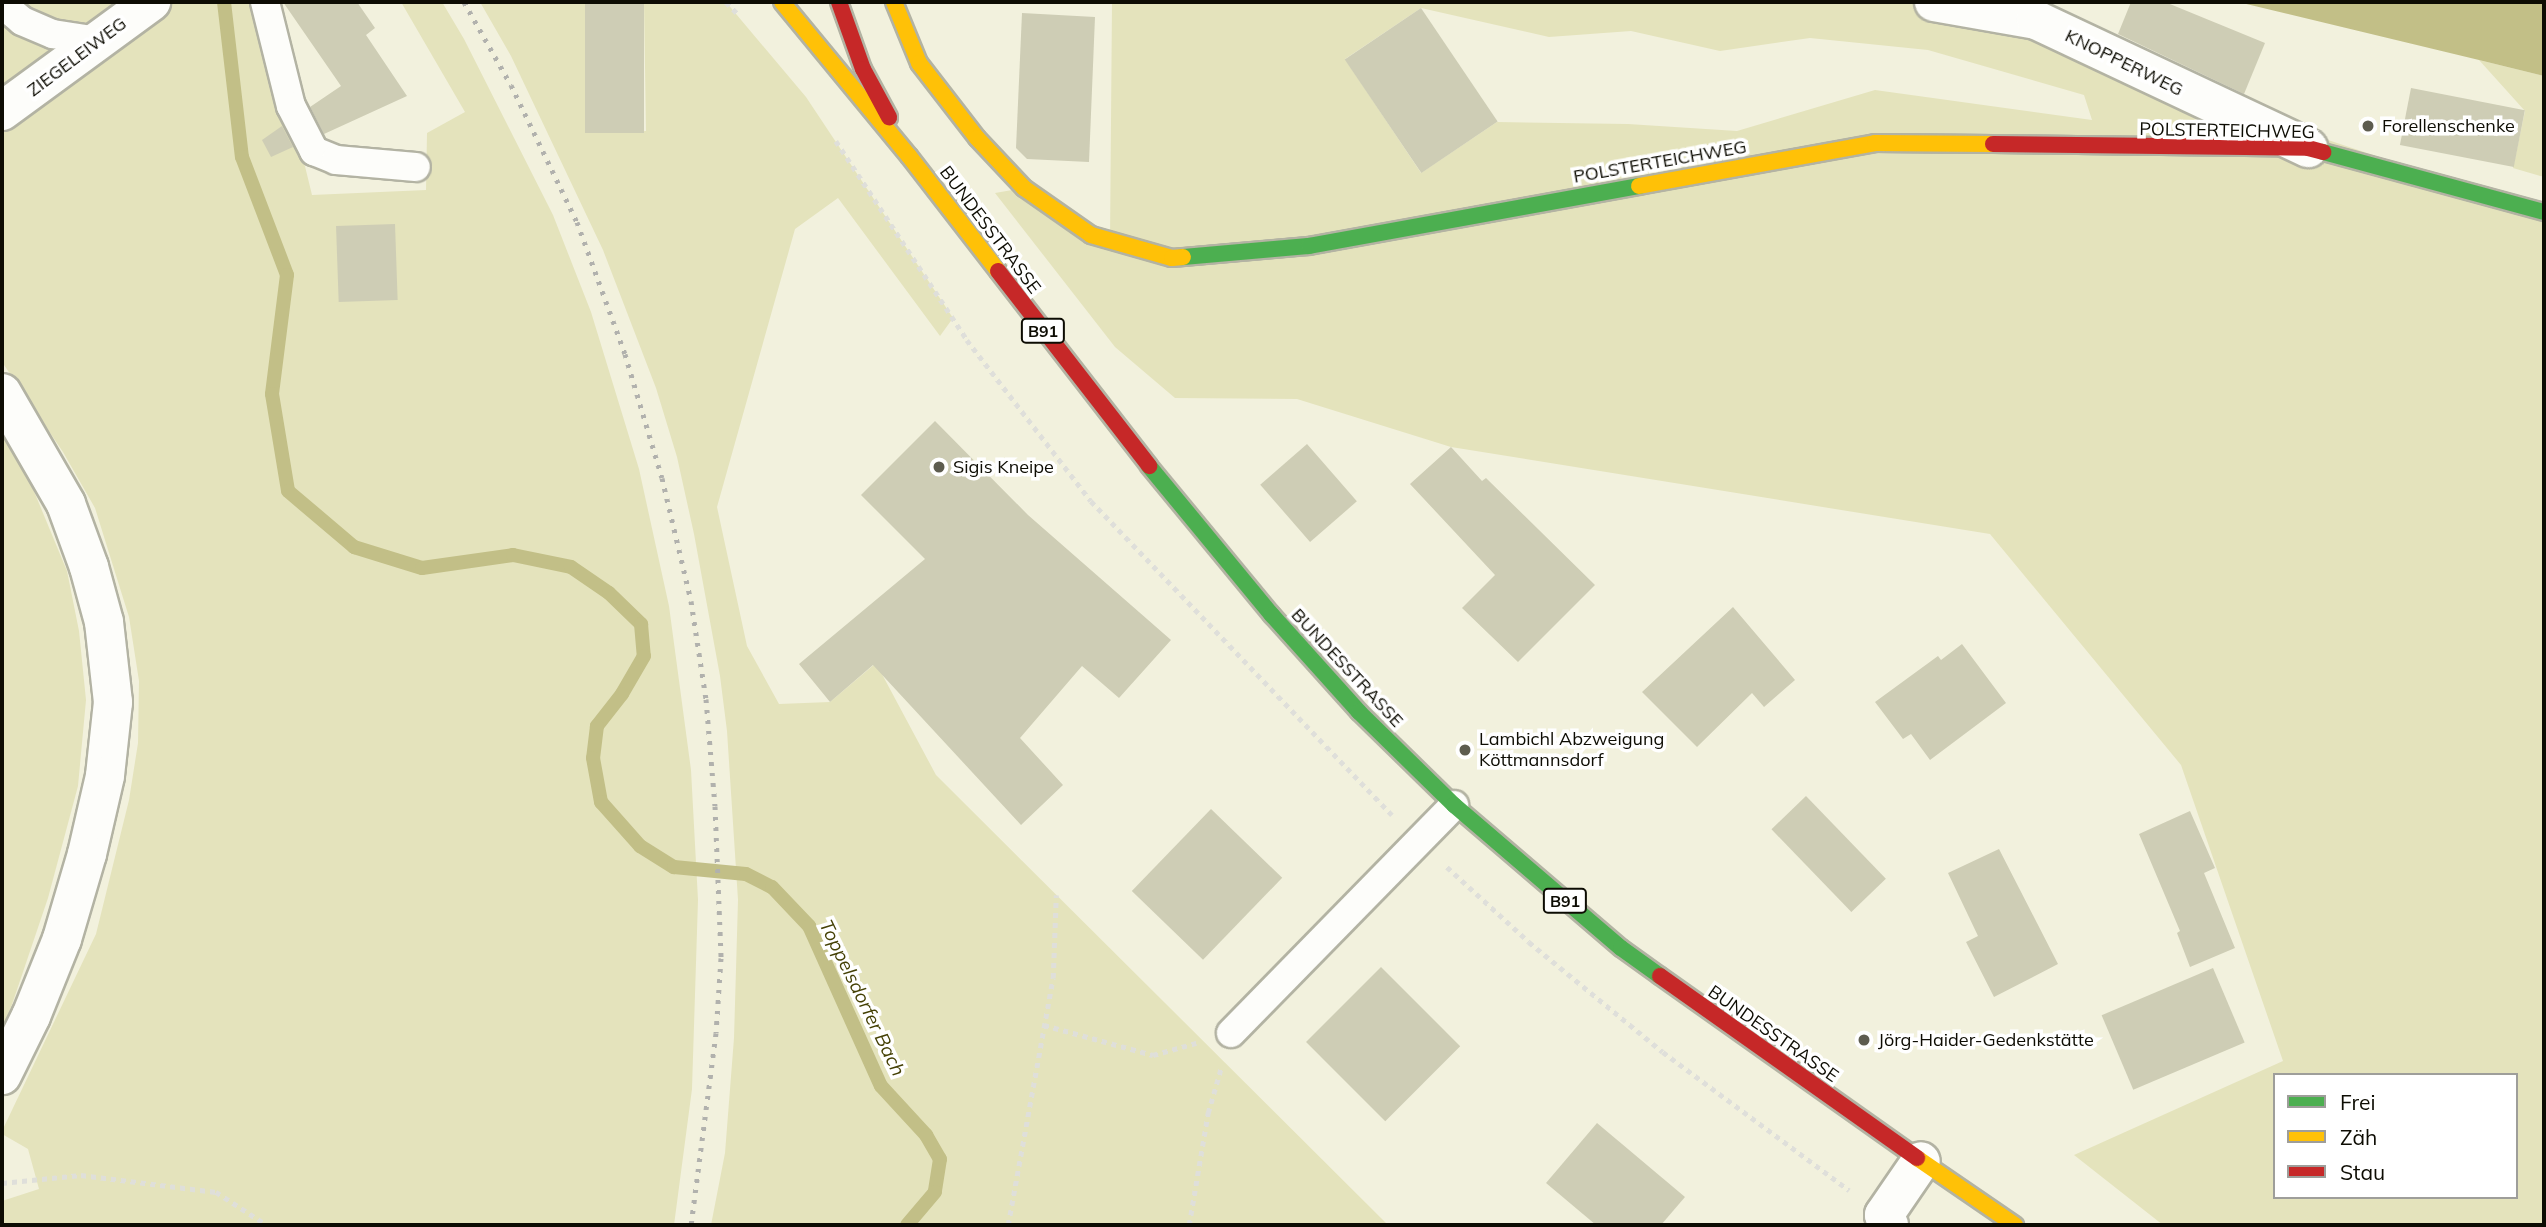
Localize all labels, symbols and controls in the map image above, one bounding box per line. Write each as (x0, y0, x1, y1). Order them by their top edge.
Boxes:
street label: ZIEGELEIWEG (23, 13, 131, 101)
street label: KNOPPERWEG (2061, 25, 2187, 101)
place label: Forellenschenke (2382, 115, 2515, 137)
marker: Forellenschenke (2360, 118, 2376, 134)
street label: POLSTERTEICHWEG (2139, 119, 2315, 143)
street label: POLSTERTEICHWEG (1572, 136, 1748, 188)
street label: BUNDESSTRASSE (935, 162, 1045, 298)
road number: B91 (1020, 318, 1066, 344)
place label: Sigis Kneipe (953, 456, 1054, 478)
marker: Sigis Kneipe (931, 459, 947, 475)
street label: BUNDESSTRASSE (1287, 604, 1407, 732)
place label: Lambichl Abzweigung Köttmannsdorf (1479, 729, 1664, 772)
marker: Lambichl Abzweigung Köttmannsdorf (1457, 742, 1473, 758)
road number: B91 (1542, 888, 1588, 914)
water label: Toppelsdorfer Bach (814, 916, 910, 1080)
street label: BUNDESSTRASSE (1704, 981, 1842, 1087)
place label: Jörg-Haider-Gedenkstätte (1878, 1029, 2094, 1051)
marker: Jörg-Haider-Gedenkstätte (1856, 1032, 1872, 1048)
legend (2273, 1073, 2518, 1199)
text: Frei (2340, 1089, 2376, 1115)
text: Zäh (2340, 1124, 2377, 1150)
text: Stau (2340, 1159, 2385, 1185)

